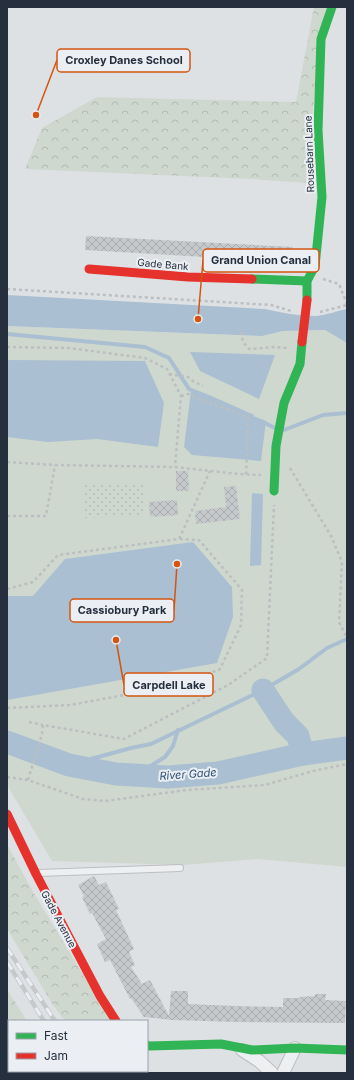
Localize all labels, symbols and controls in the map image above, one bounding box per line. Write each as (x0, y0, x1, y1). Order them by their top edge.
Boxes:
callout: Croxley Danes School (57, 49, 190, 72)
text: Croxley Danes School (65, 53, 183, 67)
street label: Rousebarn Lane (302, 115, 316, 193)
callout: Grand Union Canal (203, 249, 319, 272)
text: Grand Union Canal (211, 253, 311, 267)
street label: Gade Bank (137, 256, 190, 272)
callout: Cassiobury Park (70, 599, 174, 622)
text: Cassiobury Park (78, 603, 167, 617)
callout: Carpdell Lake (124, 673, 213, 696)
text: Carpdell Lake (132, 678, 206, 692)
water label: River Gade (159, 765, 217, 783)
street label: Gade Avenue (39, 888, 79, 950)
legend (8, 1020, 148, 1072)
text: Fast (44, 1028, 68, 1043)
text: Jam (44, 1048, 68, 1063)

